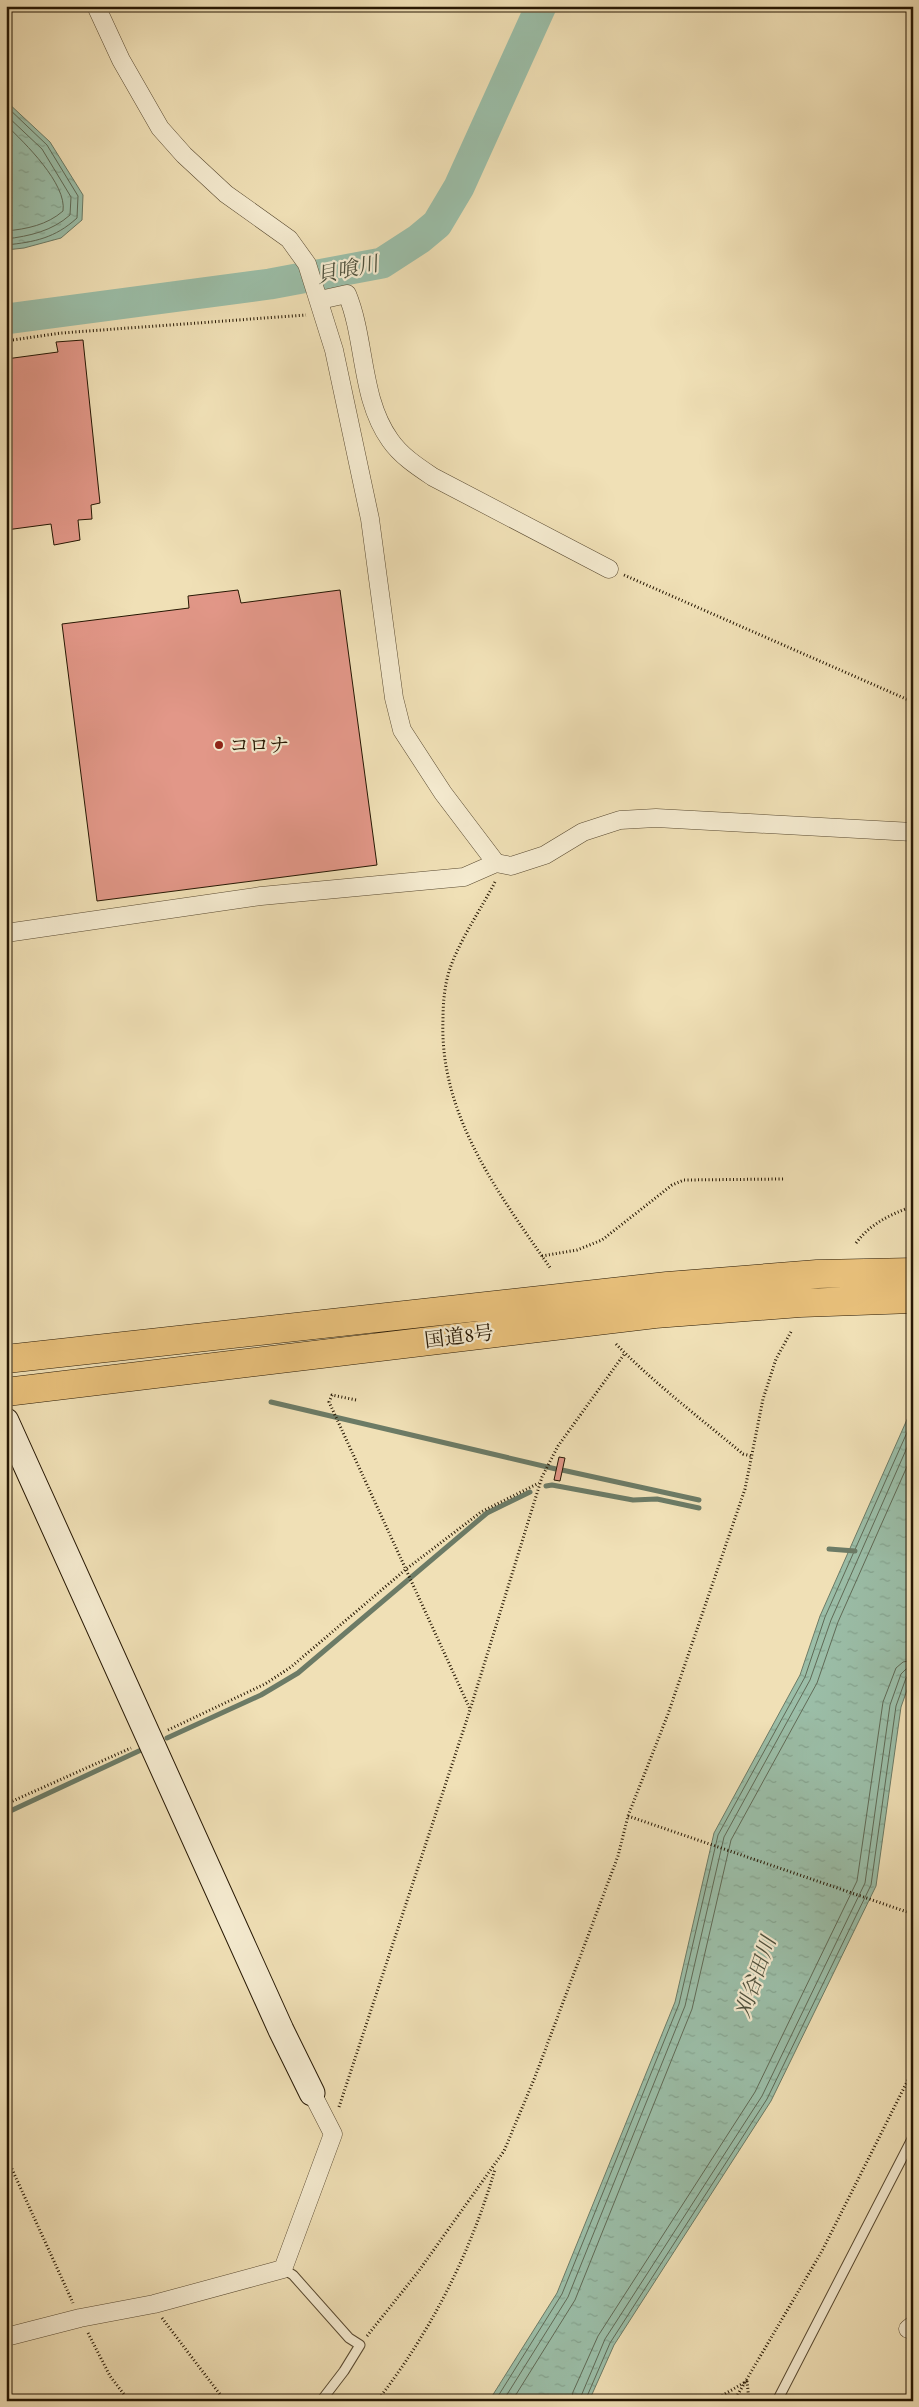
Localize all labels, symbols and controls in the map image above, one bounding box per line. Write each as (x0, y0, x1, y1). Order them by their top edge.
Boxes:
water label: 貝喰川 (313, 249, 383, 289)
place label: コロナ (229, 732, 289, 758)
marker: コロナ (213, 739, 225, 751)
street label: 国道8号 (423, 1319, 495, 1353)
water label: 刈谷田川 (729, 1931, 782, 2021)

